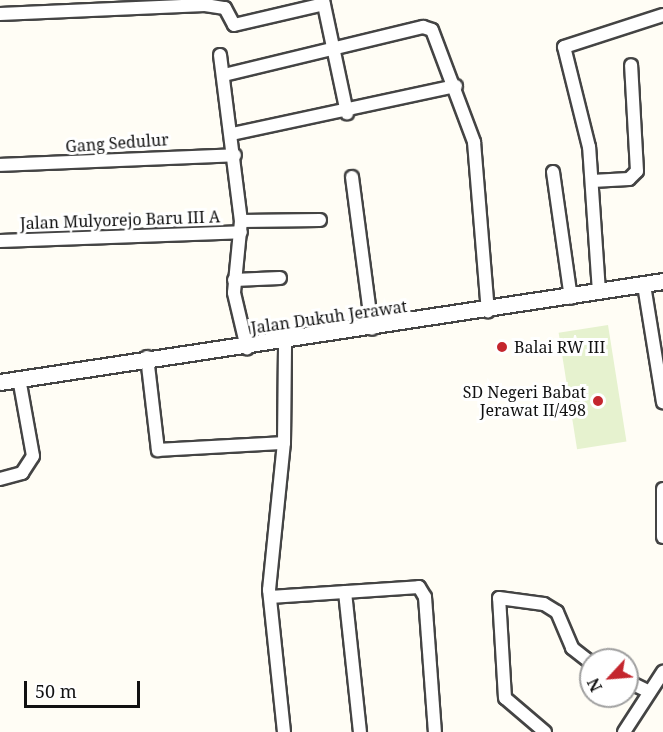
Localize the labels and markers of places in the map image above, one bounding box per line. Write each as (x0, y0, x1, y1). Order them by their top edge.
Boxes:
place label: Balai RW III (514, 337, 605, 357)
marker: Balai RW III (495, 340, 509, 354)
place label: SD Negeri Babat Jerawat II/498 (463, 382, 586, 420)
marker: SD Negeri Babat Jerawat II/498 (591, 394, 605, 408)

